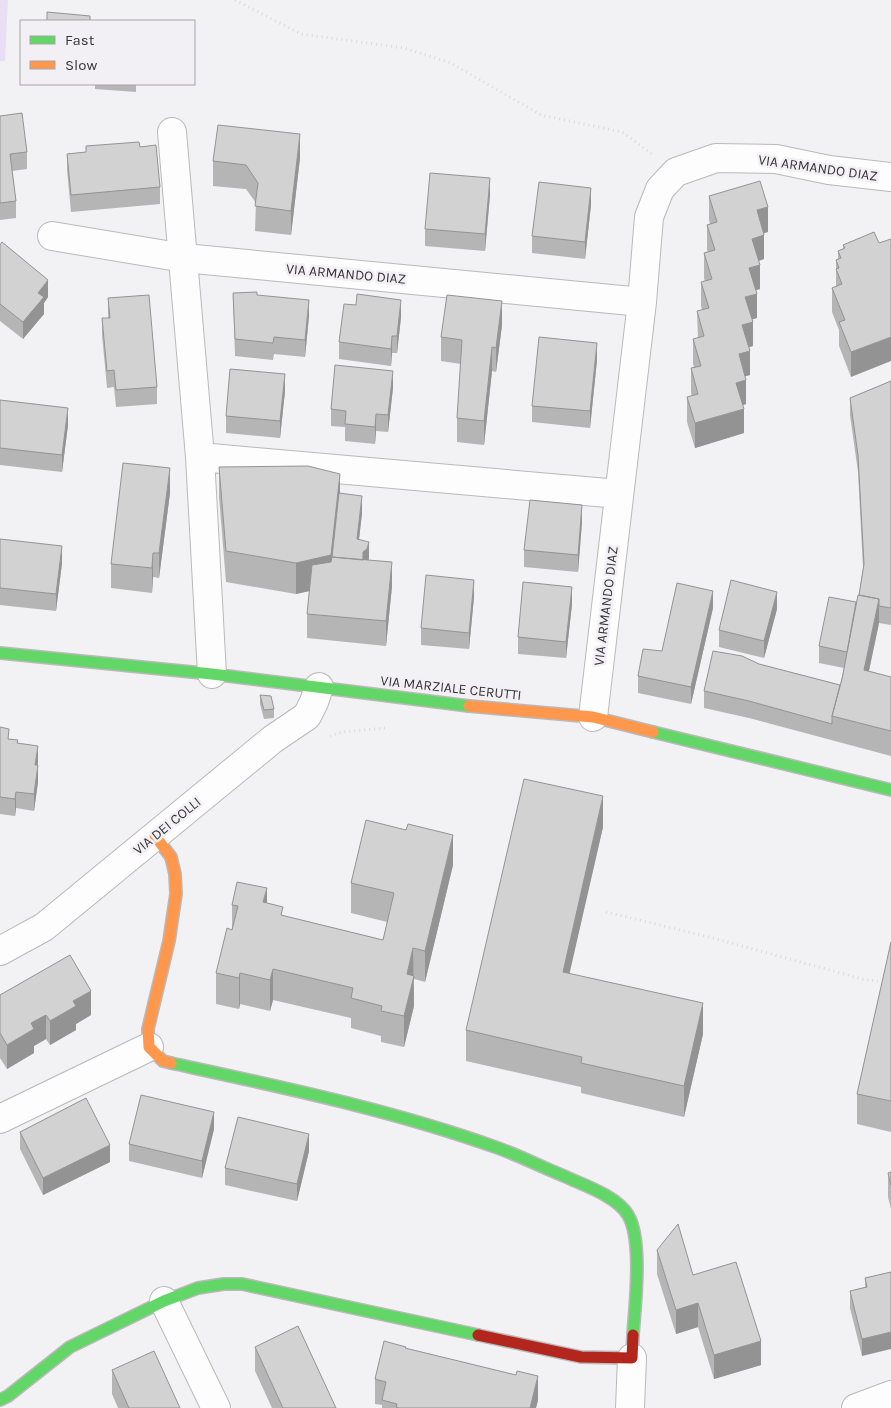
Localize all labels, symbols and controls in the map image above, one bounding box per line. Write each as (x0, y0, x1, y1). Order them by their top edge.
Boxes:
legend (20, 20, 195, 85)
text: Fast (65, 31, 95, 49)
text: Slow (65, 56, 97, 74)
street label: VIA ARMANDO DIAZ (757, 151, 879, 185)
street label: VIA ARMANDO DIAZ (285, 260, 407, 288)
street label: VIA ARMANDO DIAZ (590, 545, 622, 667)
street label: VIA MARZIALE CERUTTI (380, 672, 522, 704)
street label: VIA DEI COLLI (130, 794, 204, 858)

